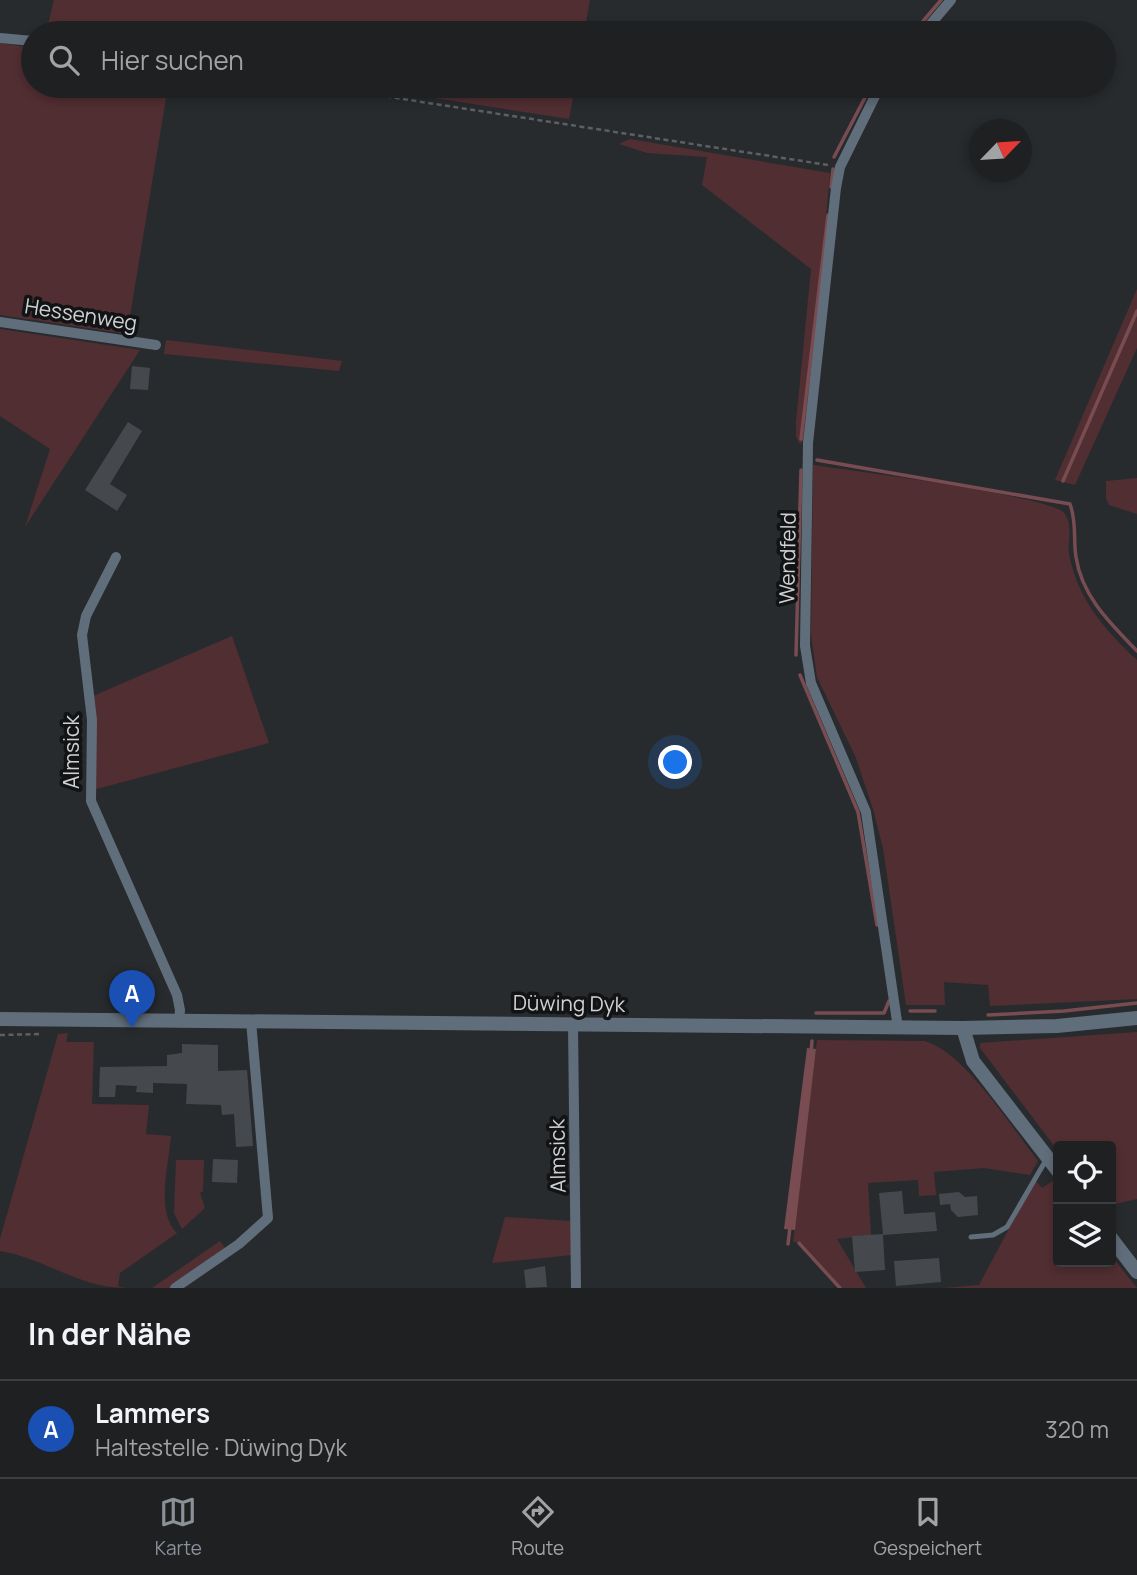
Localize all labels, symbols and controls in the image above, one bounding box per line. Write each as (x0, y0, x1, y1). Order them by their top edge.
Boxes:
search box (21, 21, 1116, 98)
icon: search (45, 41, 83, 79)
text: Hier suchen (101, 42, 244, 78)
north arrow (969, 119, 1032, 182)
street label: Hessenweg (23, 291, 139, 337)
street label: Wendfeld (772, 512, 802, 604)
street label: Almsick (57, 714, 85, 789)
your location (658, 745, 692, 779)
pin: A (109, 970, 155, 1028)
street label: Düwing Dyk (513, 988, 626, 1018)
street label: Almsick (542, 1118, 572, 1193)
map controls (1053, 1141, 1116, 1267)
button: locate (1053, 1141, 1116, 1204)
button: layers (1053, 1204, 1116, 1267)
text: In der Nähe (28, 1313, 191, 1354)
text: Lammers (95, 1395, 210, 1431)
text: A (43, 1413, 59, 1445)
text: 320 m (1045, 1413, 1109, 1445)
text: Haltestelle · Düwing Dyk (95, 1431, 347, 1463)
tab: Karte (155, 1493, 202, 1561)
tab: Route (511, 1493, 564, 1561)
tab: Gespeichert (874, 1493, 982, 1561)

